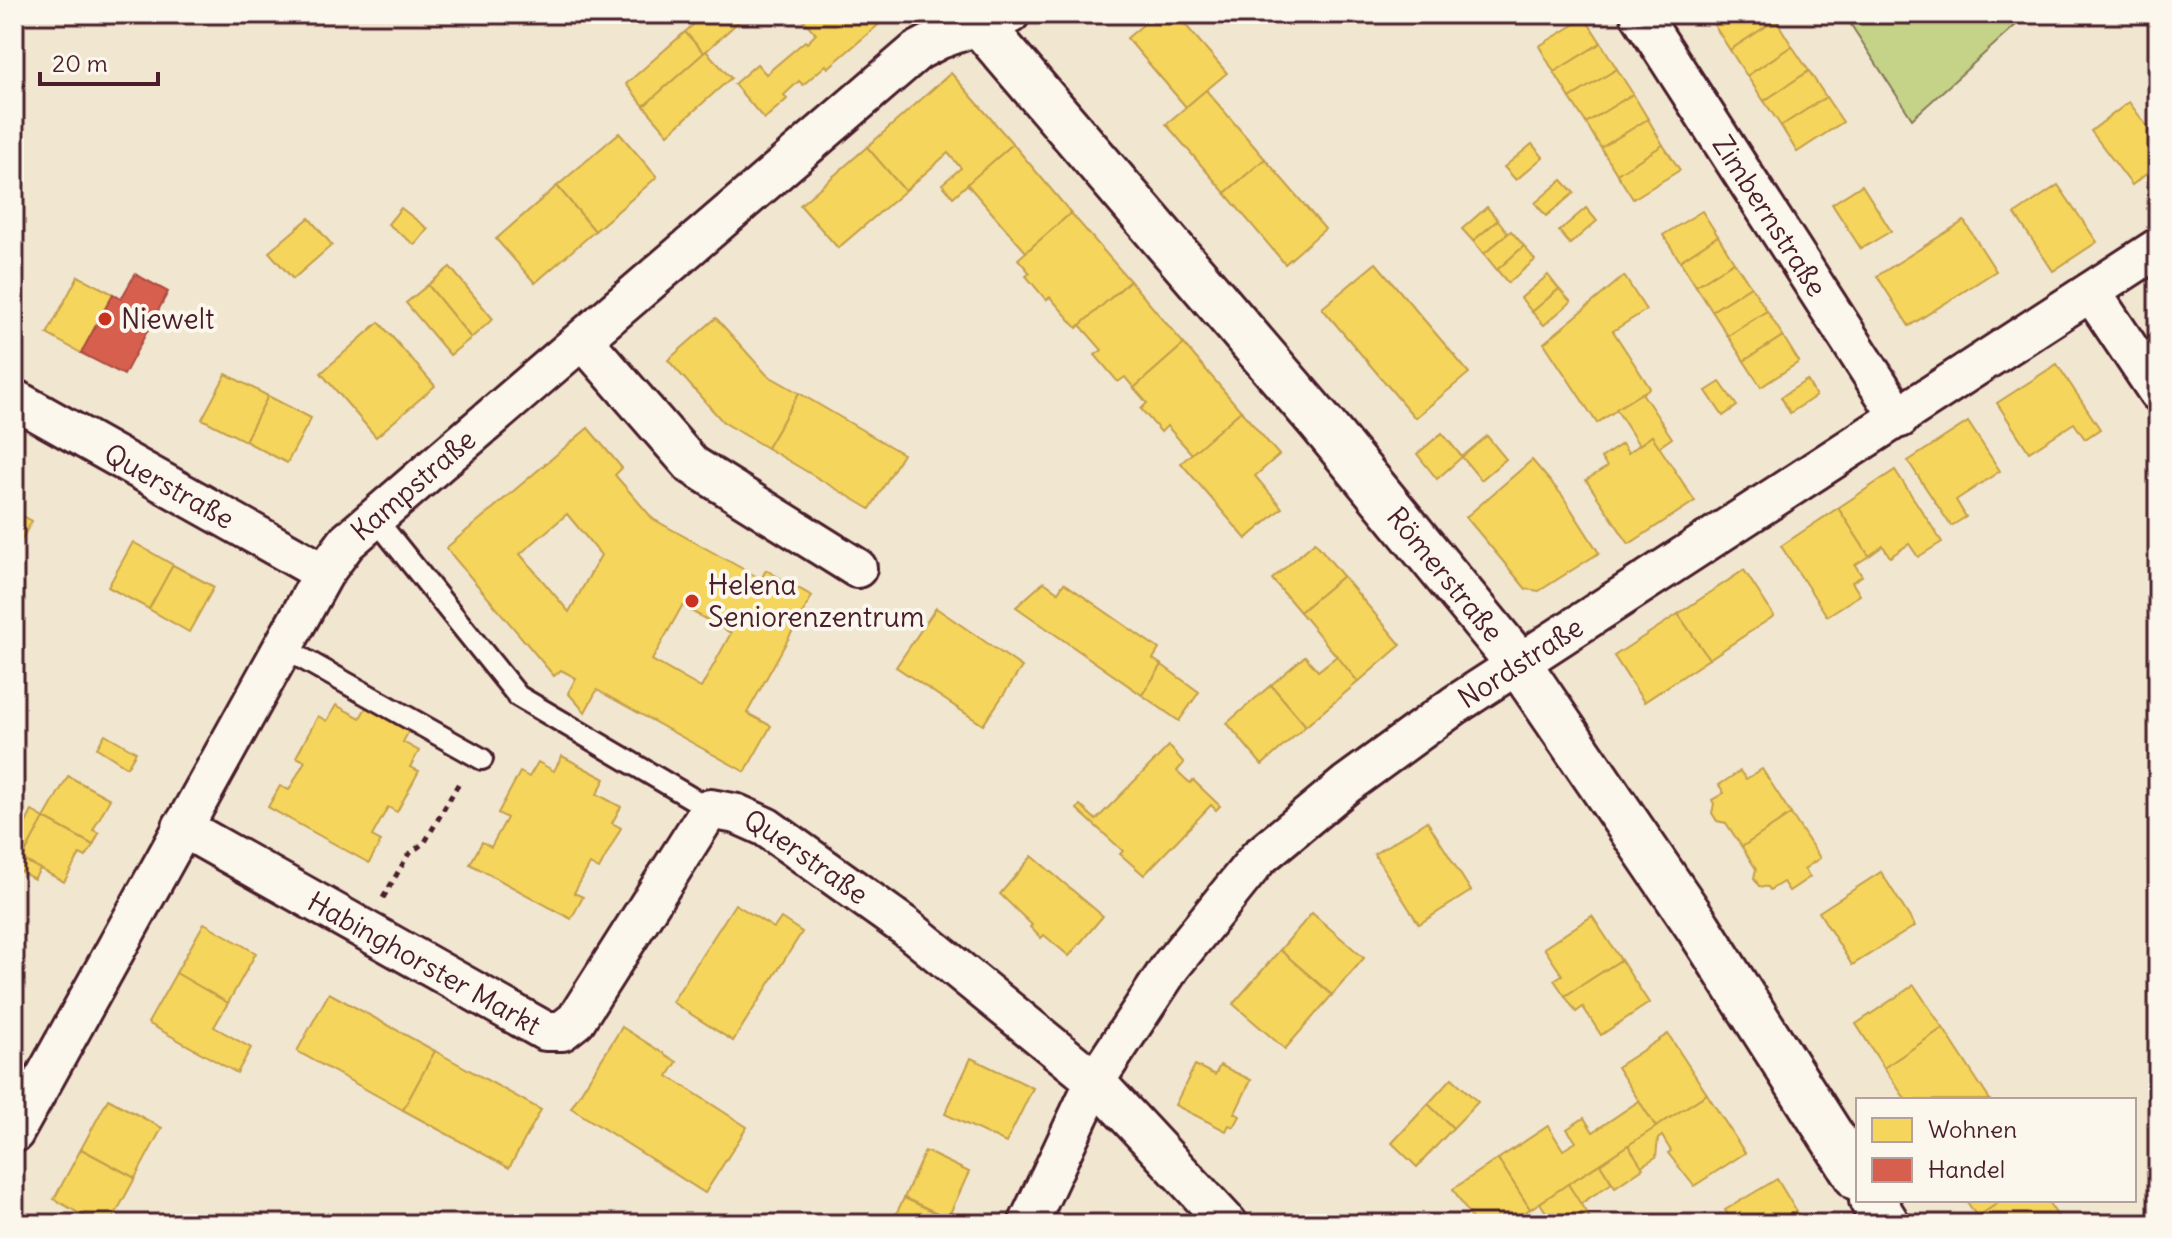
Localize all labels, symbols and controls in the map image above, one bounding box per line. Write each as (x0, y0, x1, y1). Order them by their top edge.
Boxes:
scale bar (40, 36, 158, 86)
text: 20 m (52, 48, 108, 78)
street label: Zimbernstraße (1705, 128, 1835, 303)
place label: Niewelt (121, 301, 214, 337)
marker: Niewelt (96, 310, 114, 328)
street label: Kampstraße (343, 421, 483, 549)
street label: Querstraße (98, 435, 241, 537)
street label: Römerstraße (1379, 499, 1511, 649)
place label: Helena Seniorenzentrum (708, 567, 924, 635)
marker: Helena Seniorenzentrum (683, 592, 701, 610)
street label: Nordstraße (1451, 609, 1590, 716)
street label: Querstraße (738, 802, 875, 912)
street label: Habinghorster Markt (301, 883, 547, 1043)
legend (1856, 1098, 2136, 1202)
text: Wohnen (1928, 1114, 2017, 1144)
text: Handel (1928, 1154, 2005, 1184)

